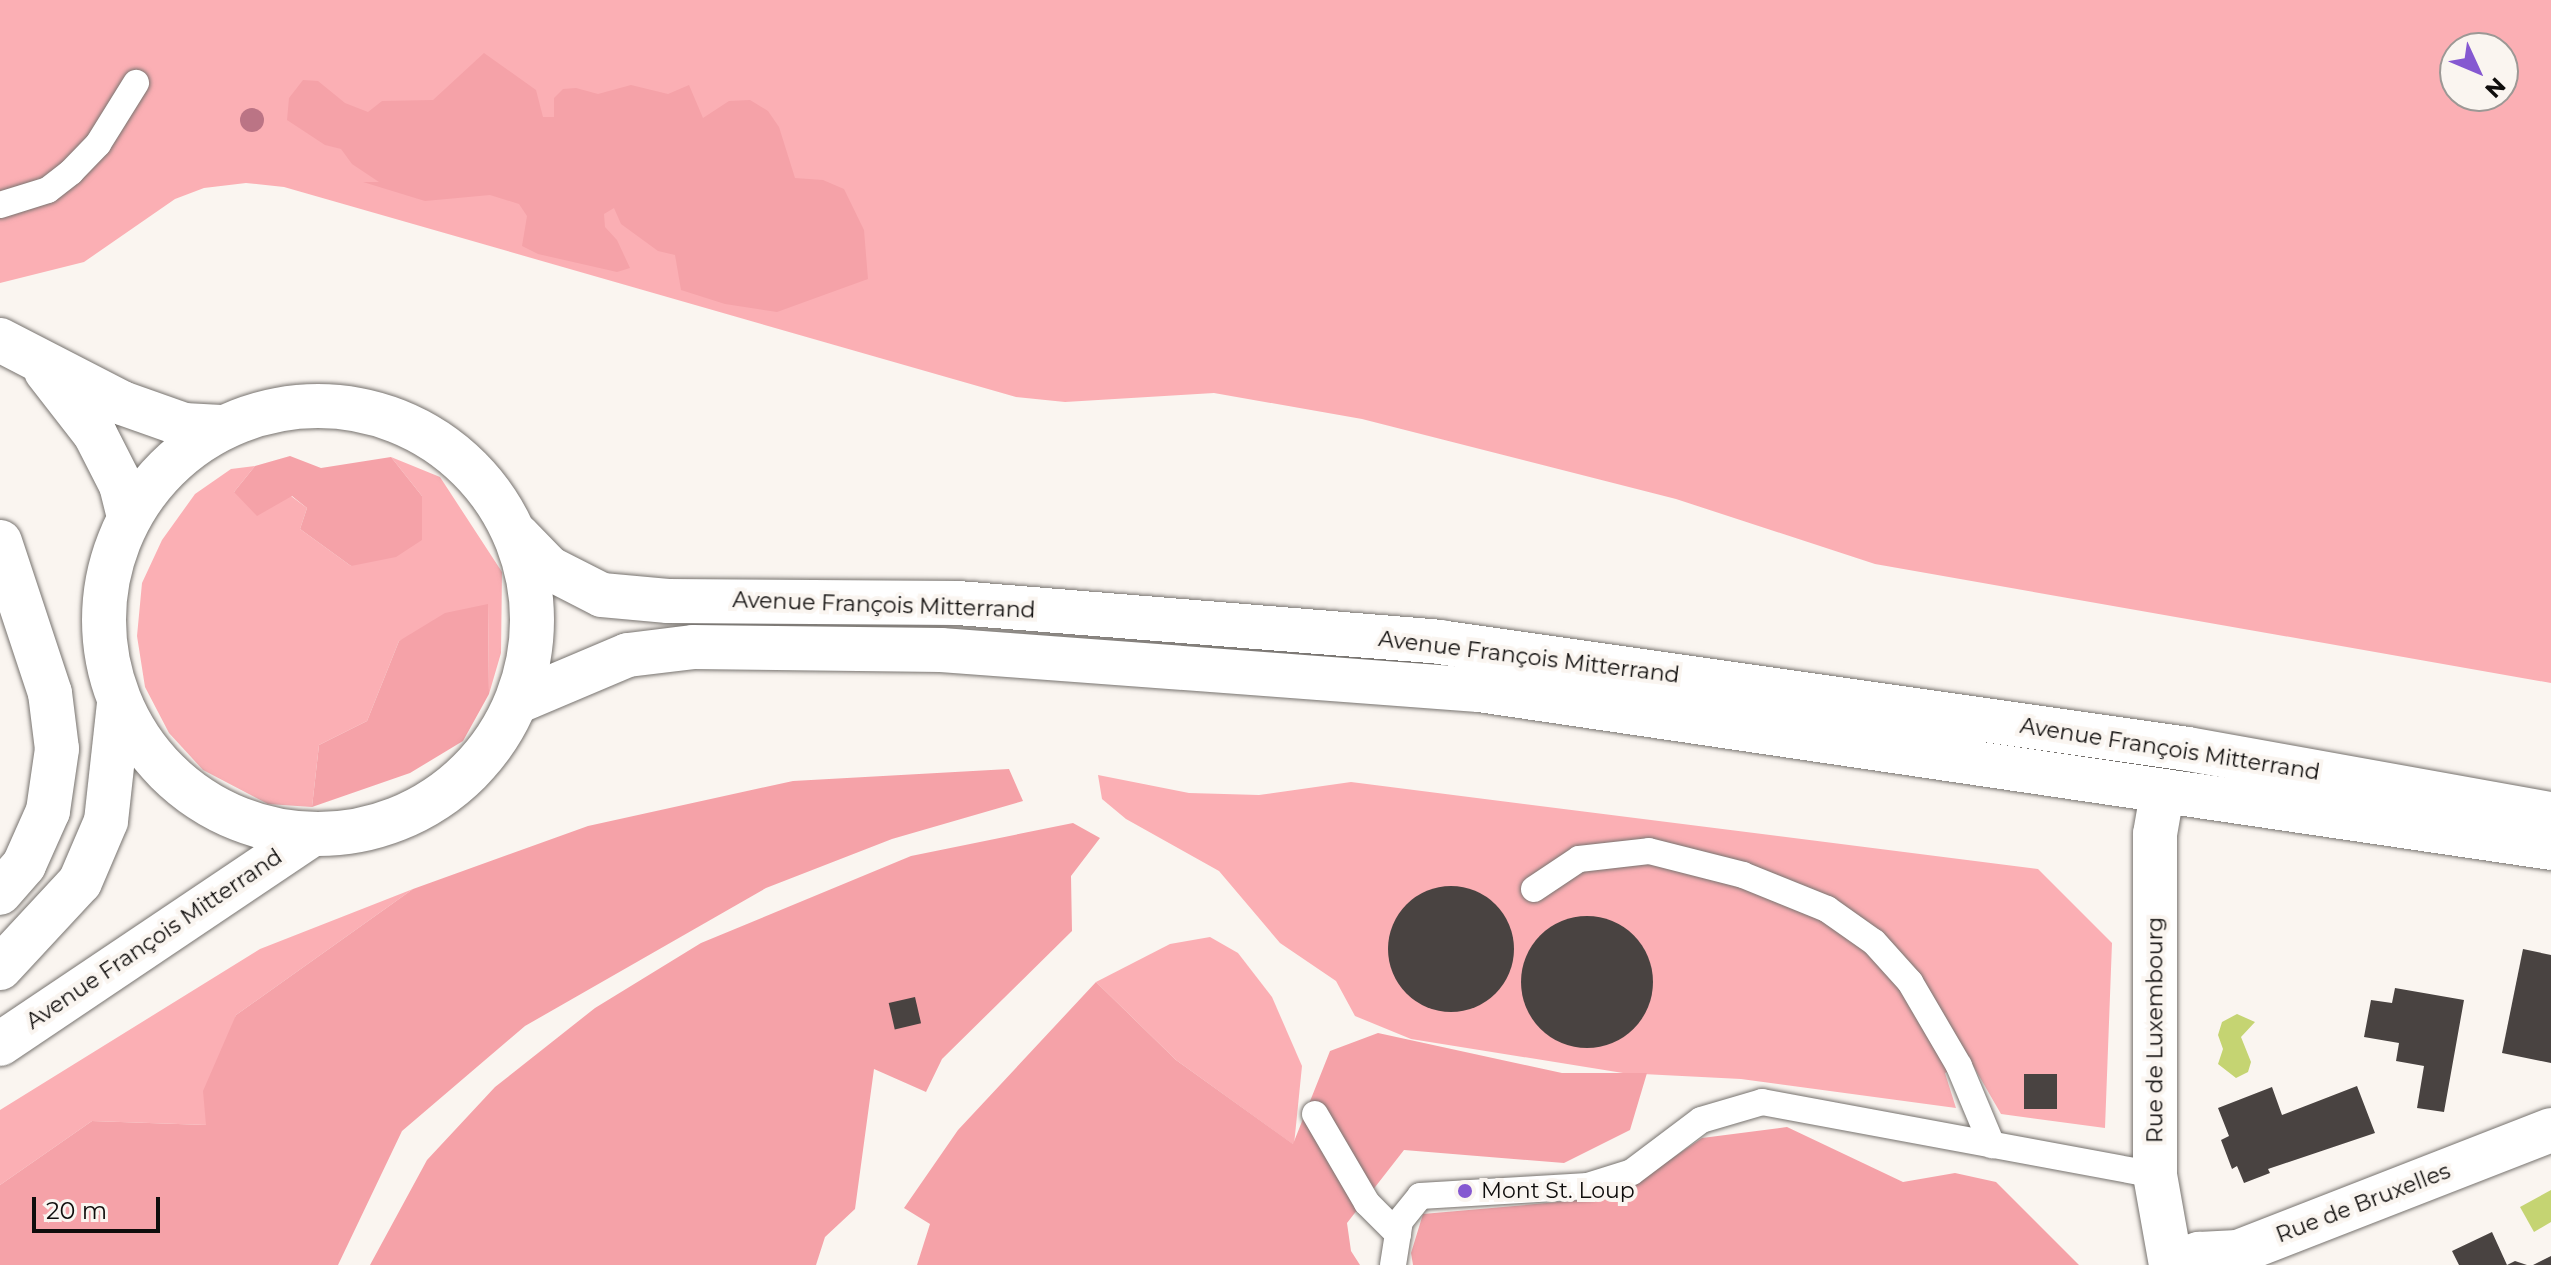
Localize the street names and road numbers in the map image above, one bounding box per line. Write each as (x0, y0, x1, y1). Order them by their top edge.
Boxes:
street label: Avenue François Mitterrand (732, 587, 1036, 623)
street label: Avenue François Mitterrand (1377, 625, 1681, 689)
street label: Avenue François Mitterrand (2018, 712, 2322, 786)
street label: Avenue François Mitterrand (21, 843, 287, 1035)
street label: Rue de Luxembourg (2142, 917, 2168, 1143)
street label: Rue de Bruxelles (2272, 1158, 2454, 1248)

